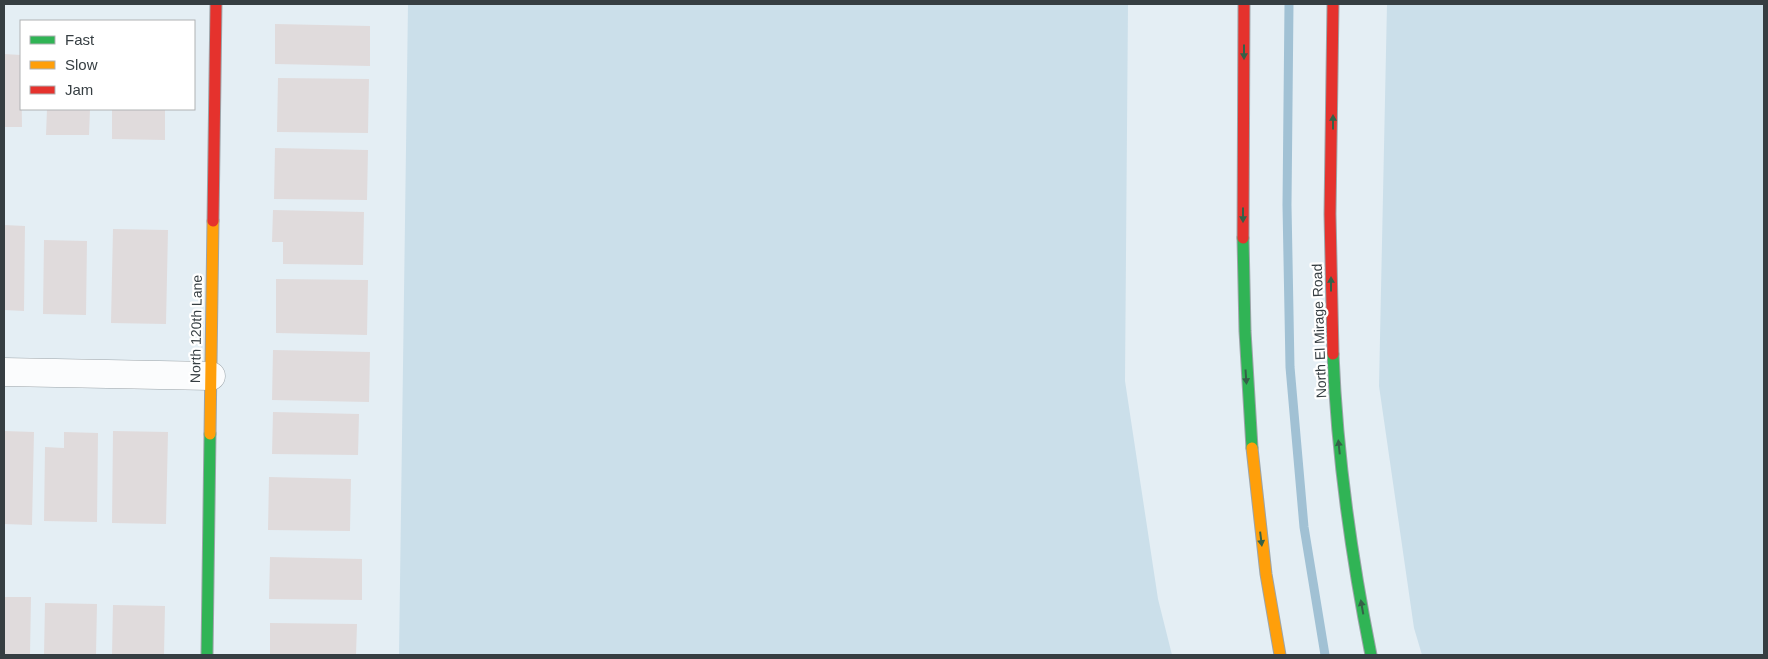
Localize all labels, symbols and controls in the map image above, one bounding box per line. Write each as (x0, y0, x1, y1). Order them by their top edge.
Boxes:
legend (20, 20, 195, 110)
text: Fast (65, 31, 95, 48)
one-way arrow (1240, 45, 1248, 61)
text: Slow (65, 56, 98, 73)
text: Jam (65, 81, 93, 98)
one-way arrow (1329, 114, 1337, 130)
one-way arrow (1239, 207, 1247, 223)
street label: North El Mirage Road (1309, 263, 1329, 399)
street label: North 120th Lane (187, 275, 205, 383)
one-way arrow (1327, 276, 1335, 292)
one-way arrow (1242, 370, 1250, 386)
one-way arrow (1335, 438, 1343, 454)
one-way arrow (1257, 531, 1265, 547)
one-way arrow (1357, 599, 1365, 615)

